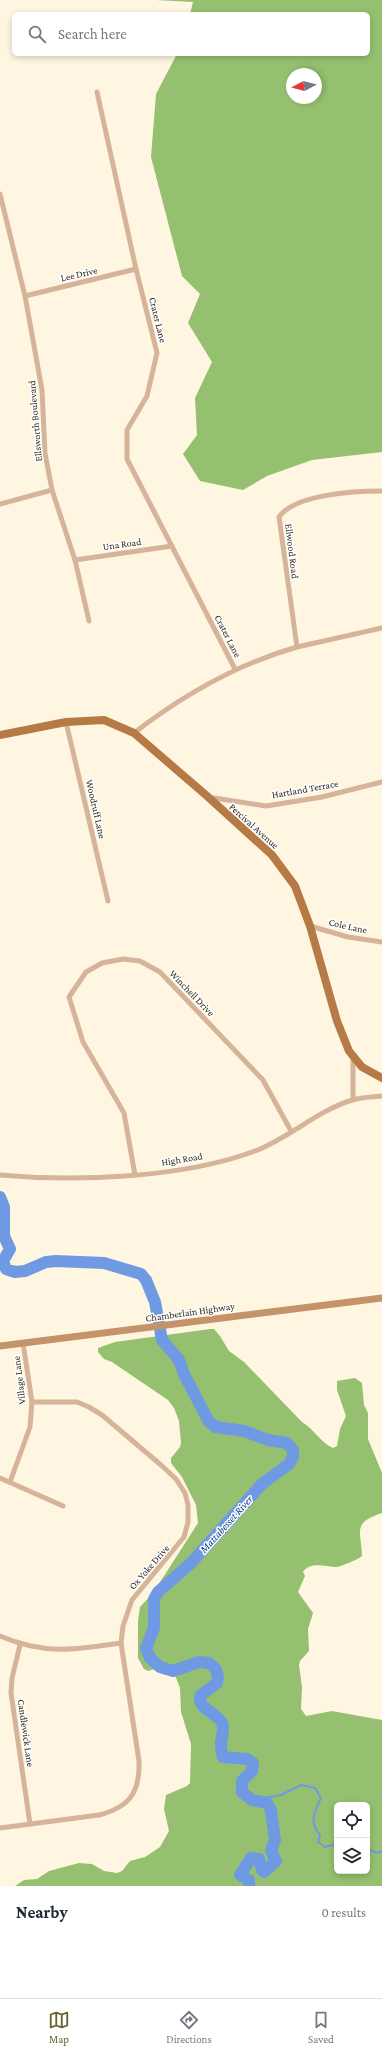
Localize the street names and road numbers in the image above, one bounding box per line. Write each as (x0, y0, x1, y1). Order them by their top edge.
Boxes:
street label: Lee Drive (60, 264, 99, 284)
street label: Crater Lane (147, 296, 169, 344)
street label: Ellsworth Boulevard (26, 379, 44, 462)
street label: Ellwood Road (283, 523, 301, 580)
street label: Una Road (102, 536, 143, 552)
street label: Crater Lane (213, 613, 244, 660)
street label: Hartland Terrace (271, 778, 340, 800)
street label: Woodruff Lane (84, 779, 108, 840)
street label: Percival Avenue (227, 801, 281, 851)
street label: Cole Lane (328, 917, 369, 936)
street label: Winchell Drive (167, 968, 217, 1019)
street label: High Road (161, 1150, 204, 1168)
street label: Chamberlain Highway (145, 1300, 236, 1324)
street label: Village Lane (11, 1355, 27, 1405)
street label: Ox Yoke Drive (127, 1542, 172, 1592)
street label: Candlewick Lane (16, 1698, 36, 1768)

